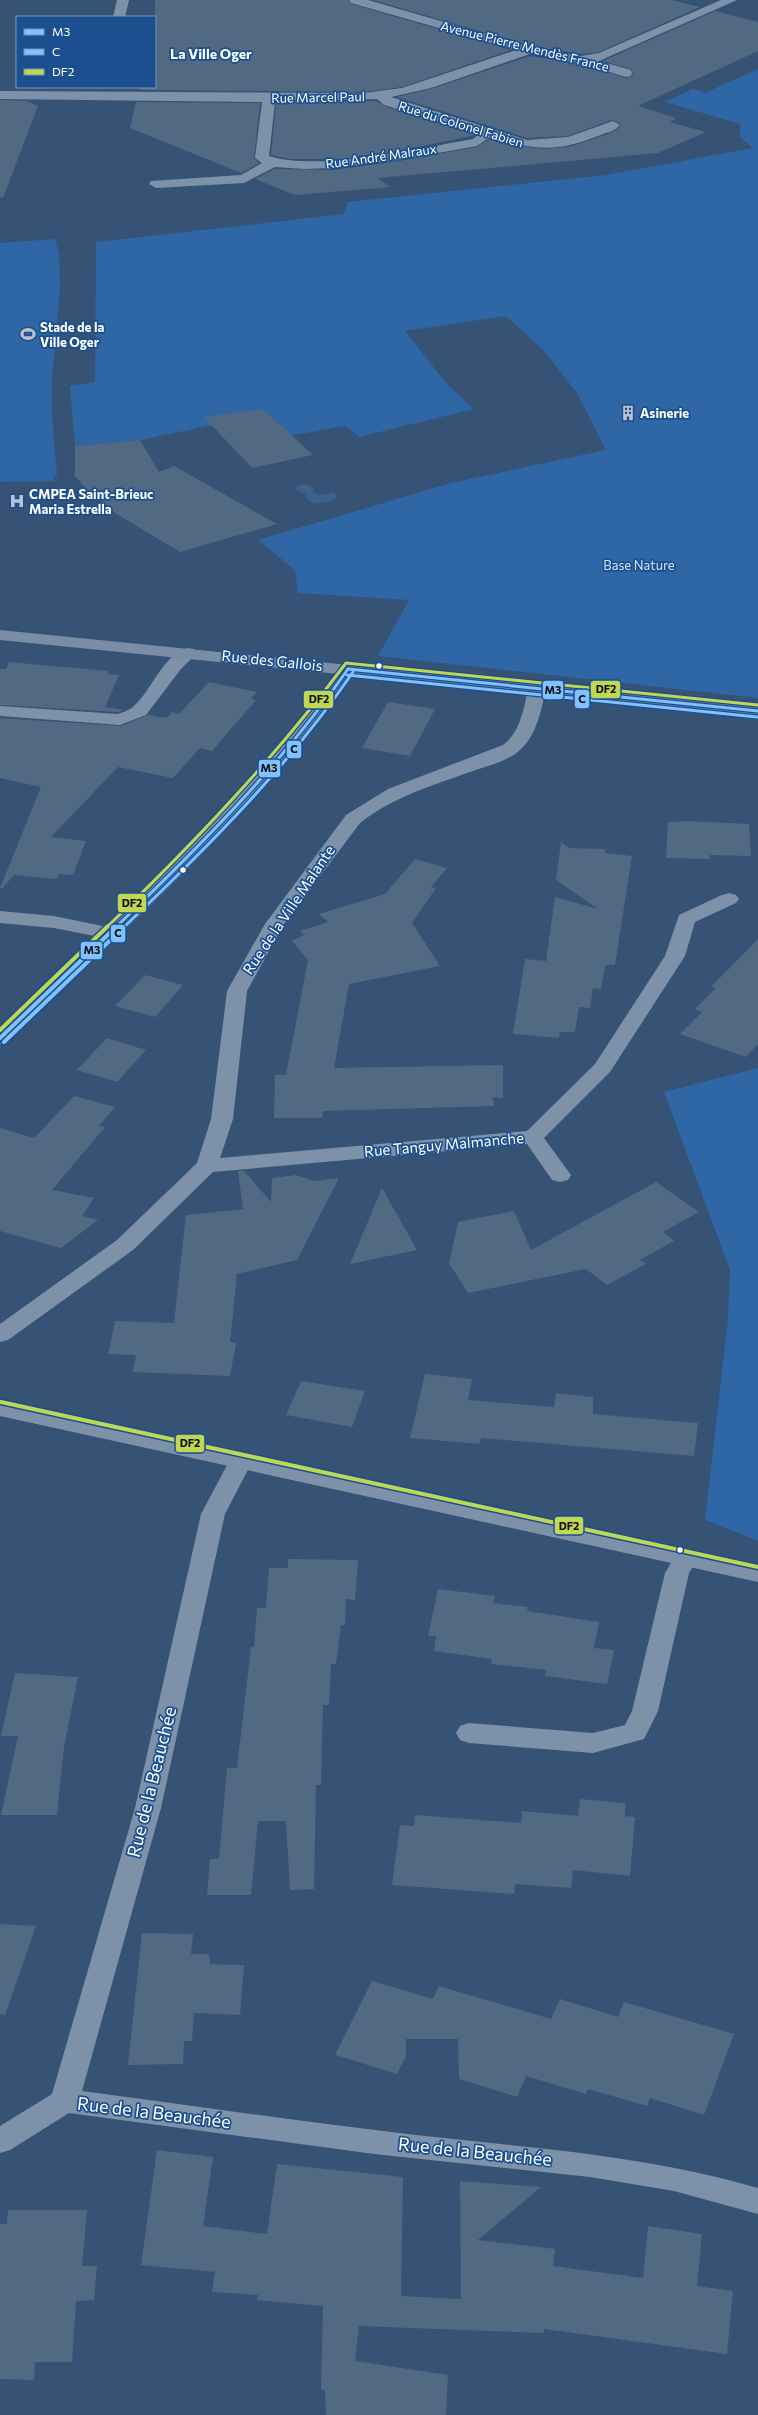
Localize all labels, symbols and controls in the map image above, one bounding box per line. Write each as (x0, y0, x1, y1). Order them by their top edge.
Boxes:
legend (16, 16, 156, 88)
street label: Avenue Pierre Mendès France (439, 17, 611, 75)
text: M3 (52, 24, 70, 38)
text: C (52, 44, 60, 58)
district label: La Ville Oger (170, 45, 252, 62)
text: DF2 (52, 64, 75, 78)
street label: Rue Marcel Paul (271, 88, 365, 106)
street label: Rue du Colonel Fabien (397, 97, 525, 151)
street label: Rue André Malraux (324, 140, 438, 172)
place label: Stade de la Ville Oger (40, 319, 104, 350)
sports icon: Stade de la Ville Oger (19, 325, 37, 343)
building icon: Asinerie (619, 404, 637, 422)
place label: Asinerie (640, 405, 689, 421)
place label: CMPEA Saint-Brieuc Maria Estrella (29, 486, 153, 517)
hospital icon: CMPEA Saint-Brieuc Maria Estrella (8, 492, 26, 510)
park label: Base Nature (603, 557, 675, 573)
street label: Rue des Gallois (221, 646, 324, 674)
unlabelled marker (374, 661, 384, 671)
line badge: M3 (542, 680, 564, 700)
line badge: DF2 (590, 680, 621, 699)
text: DF2 (596, 682, 616, 695)
text: M3 (544, 683, 562, 696)
line badge: C (574, 689, 590, 709)
line badge: DF2 (303, 690, 334, 709)
text: DF2 (309, 692, 329, 705)
text: C (578, 692, 586, 705)
line badge: C (286, 740, 302, 759)
text: C (290, 742, 298, 755)
line badge: M3 (258, 759, 281, 778)
text: M3 (260, 761, 278, 774)
street label: Rue de la Ville Malante (238, 841, 338, 977)
unlabelled marker (178, 865, 188, 875)
line badge: DF2 (117, 893, 147, 913)
text: DF2 (122, 896, 142, 909)
line badge: C (110, 924, 126, 943)
text: C (114, 926, 122, 939)
line badge: M3 (80, 941, 103, 960)
text: M3 (83, 943, 101, 956)
street label: Rue Tanguy Malmanche (363, 1128, 525, 1160)
line badge: DF2 (175, 1434, 205, 1453)
text: DF2 (180, 1436, 200, 1449)
line badge: DF2 (554, 1516, 584, 1535)
text: DF2 (559, 1519, 579, 1532)
unlabelled marker (675, 1545, 685, 1555)
street label: Rue de la Beauchée (122, 1704, 180, 1859)
street label: Rue de la Beauchée (76, 2092, 232, 2132)
street label: Rue de la Beauchée (397, 2132, 553, 2170)

